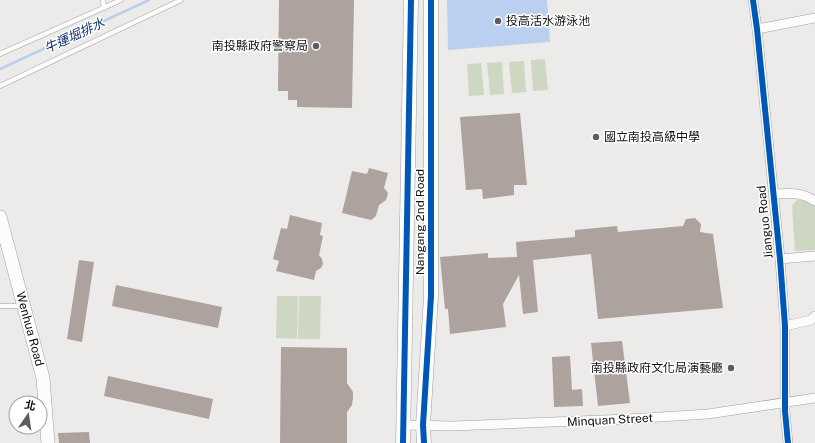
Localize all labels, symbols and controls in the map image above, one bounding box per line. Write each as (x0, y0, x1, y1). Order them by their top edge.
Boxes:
place label: 投高活水游泳池 (506, 14, 590, 28)
water label: 牛運堀排水 (42, 15, 108, 56)
marker: 投高活水游泳池 (493, 16, 503, 26)
place label: 南投縣政府警察局 (212, 39, 308, 53)
marker: 南投縣政府警察局 (311, 41, 321, 51)
place label: 國立南投高級中學 (604, 130, 700, 144)
marker: 國立南投高級中學 (591, 132, 601, 142)
street label: Nangang 2nd Road (413, 169, 427, 275)
street label: Jianguo Road (754, 185, 776, 259)
street label: Wenhua Road (13, 290, 47, 368)
place label: 南投縣政府文化局演藝廳 (591, 361, 723, 375)
marker: 南投縣政府文化局演藝廳 (726, 363, 736, 373)
north arrow (8, 395, 48, 435)
text: 北 (24, 398, 37, 412)
street label: Minquan Street (567, 411, 654, 429)

